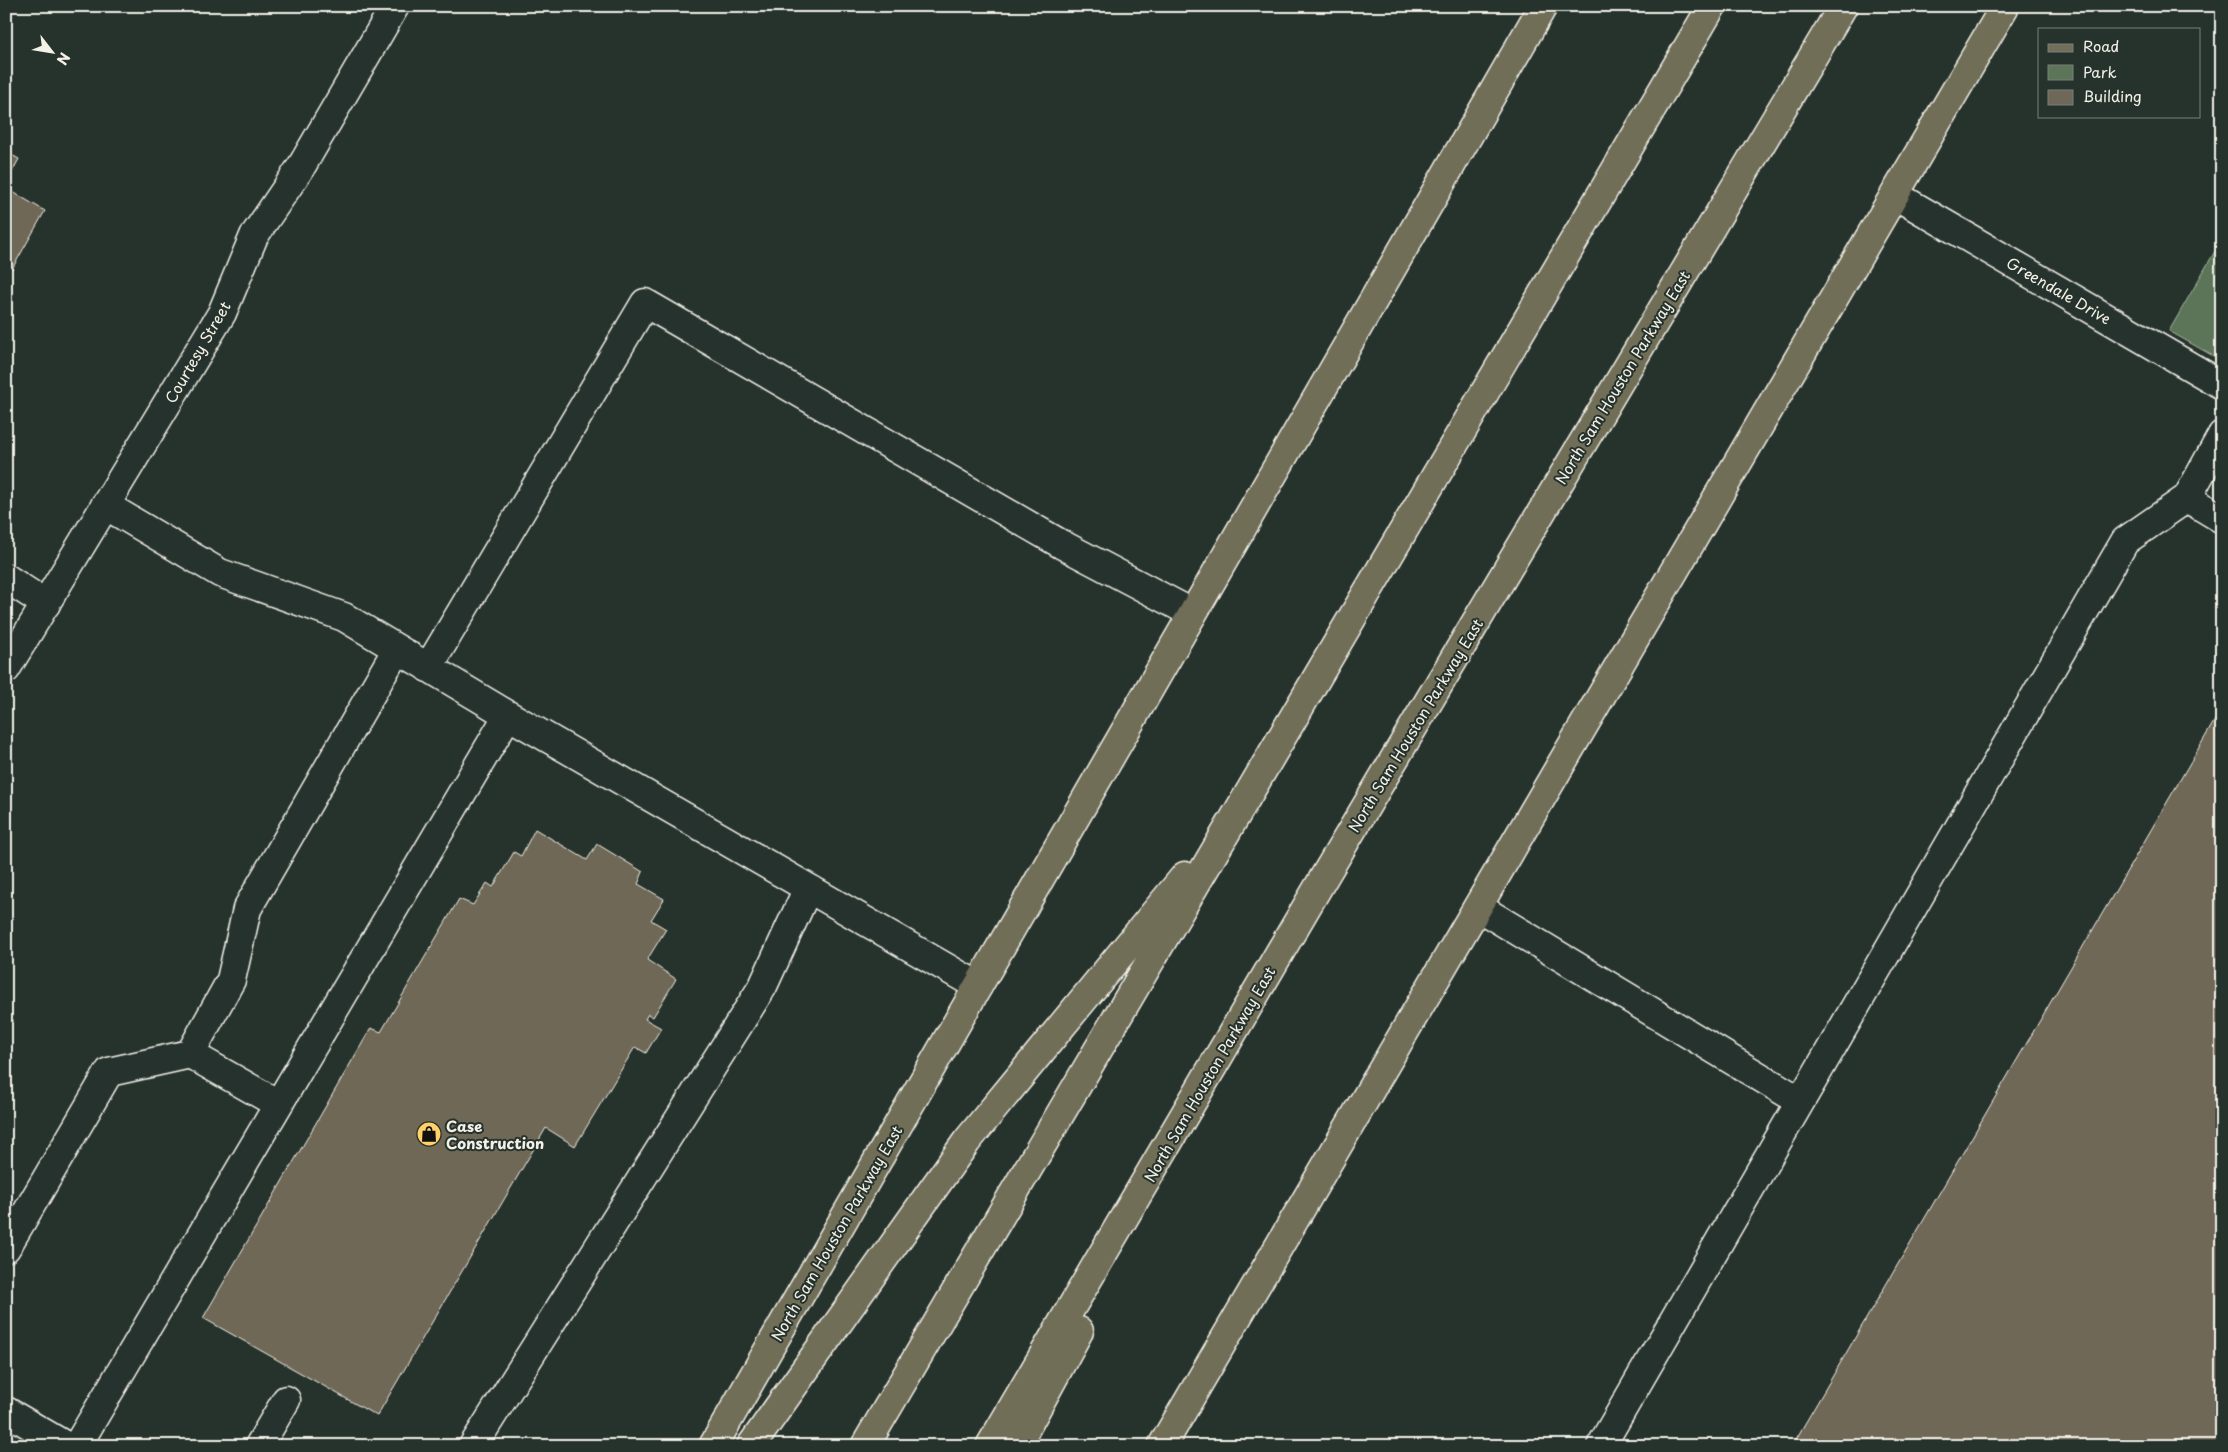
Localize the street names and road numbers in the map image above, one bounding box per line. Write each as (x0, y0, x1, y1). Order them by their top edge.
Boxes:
street label: Greendale Drive (2002, 251, 2116, 329)
street label: North Sam Houston Parkway East (1549, 266, 1695, 488)
street label: Courtesy Street (158, 297, 236, 407)
street label: North Sam Houston Parkway East (1342, 614, 1488, 836)
street label: North Sam Houston Parkway East (1138, 962, 1280, 1186)
street label: North Sam Houston Parkway East (765, 1121, 907, 1345)

